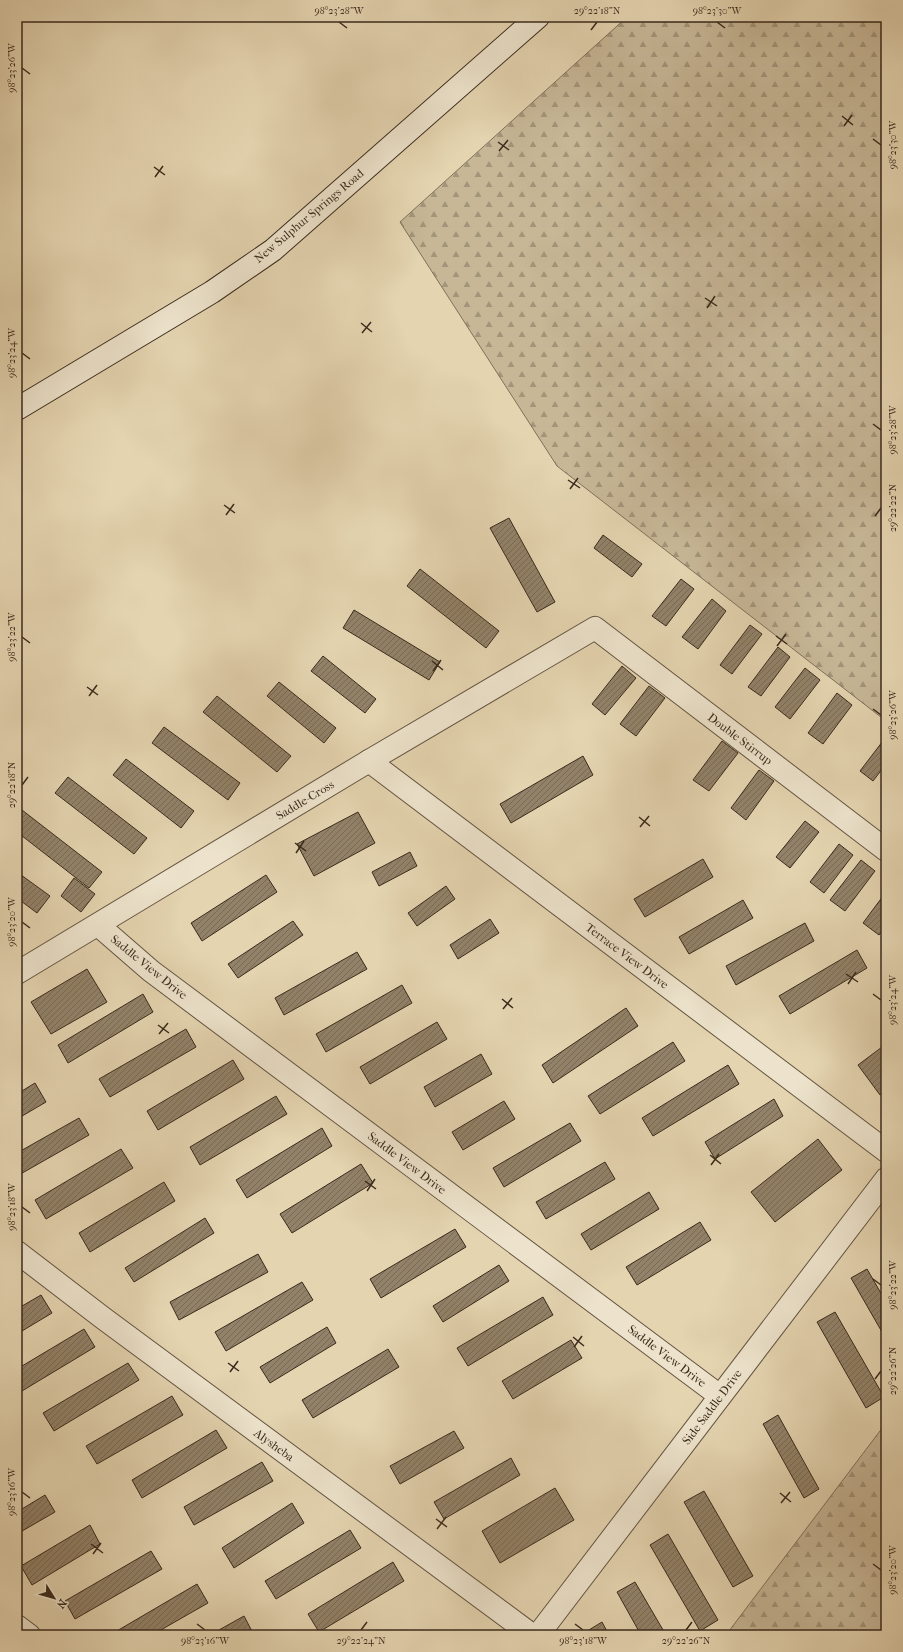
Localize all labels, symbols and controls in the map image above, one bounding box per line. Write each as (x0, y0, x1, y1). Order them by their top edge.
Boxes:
text: 98°23'28"W (314, 5, 365, 17)
text: 29°22'18"N (574, 5, 621, 17)
text: 98°23'30"W (693, 5, 742, 17)
text: 98°23'26"W (6, 42, 18, 93)
text: 98°23'30"W (887, 120, 899, 169)
street label: New Sulphur Springs Road (252, 166, 367, 266)
text: 98°23'24"W (6, 327, 18, 378)
text: 98°23'28"W (887, 404, 899, 455)
text: 29°22'22"N (887, 483, 899, 532)
text: 98°23'22"W (6, 611, 18, 662)
text: 98°23'26"W (887, 689, 899, 740)
street label: Double Stirrup (705, 710, 775, 768)
text: 29°22'18"N (6, 761, 18, 808)
street label: Saddle-Cross (273, 777, 337, 823)
text: 98°23'20"W (6, 896, 18, 947)
street label: Terrace View Drive (583, 920, 671, 992)
street label: Saddle View Drive (108, 932, 190, 1002)
text: 98°23'24"W (887, 974, 899, 1025)
street label: Saddle View Drive (365, 1129, 449, 1197)
text: 98°23'18"W (6, 1182, 18, 1231)
text: 98°23'22"W (887, 1259, 899, 1310)
street label: Saddle View Drive (625, 1322, 709, 1390)
text: 29°22'26"N (887, 1346, 899, 1395)
street label: Side Saddle Drive (679, 1367, 745, 1447)
street label: Alysheba (250, 1425, 297, 1464)
text: 98°23'16"W (6, 1467, 18, 1516)
text: 98°23'20"W (887, 1544, 899, 1595)
north arrow (34, 1578, 74, 1618)
text: N (53, 1596, 69, 1611)
text: 98°23'16"W (181, 1635, 230, 1647)
text: 29°22'24"N (337, 1635, 386, 1647)
text: 98°23'18"W (559, 1635, 608, 1647)
text: 29°22'26"N (662, 1635, 711, 1647)

